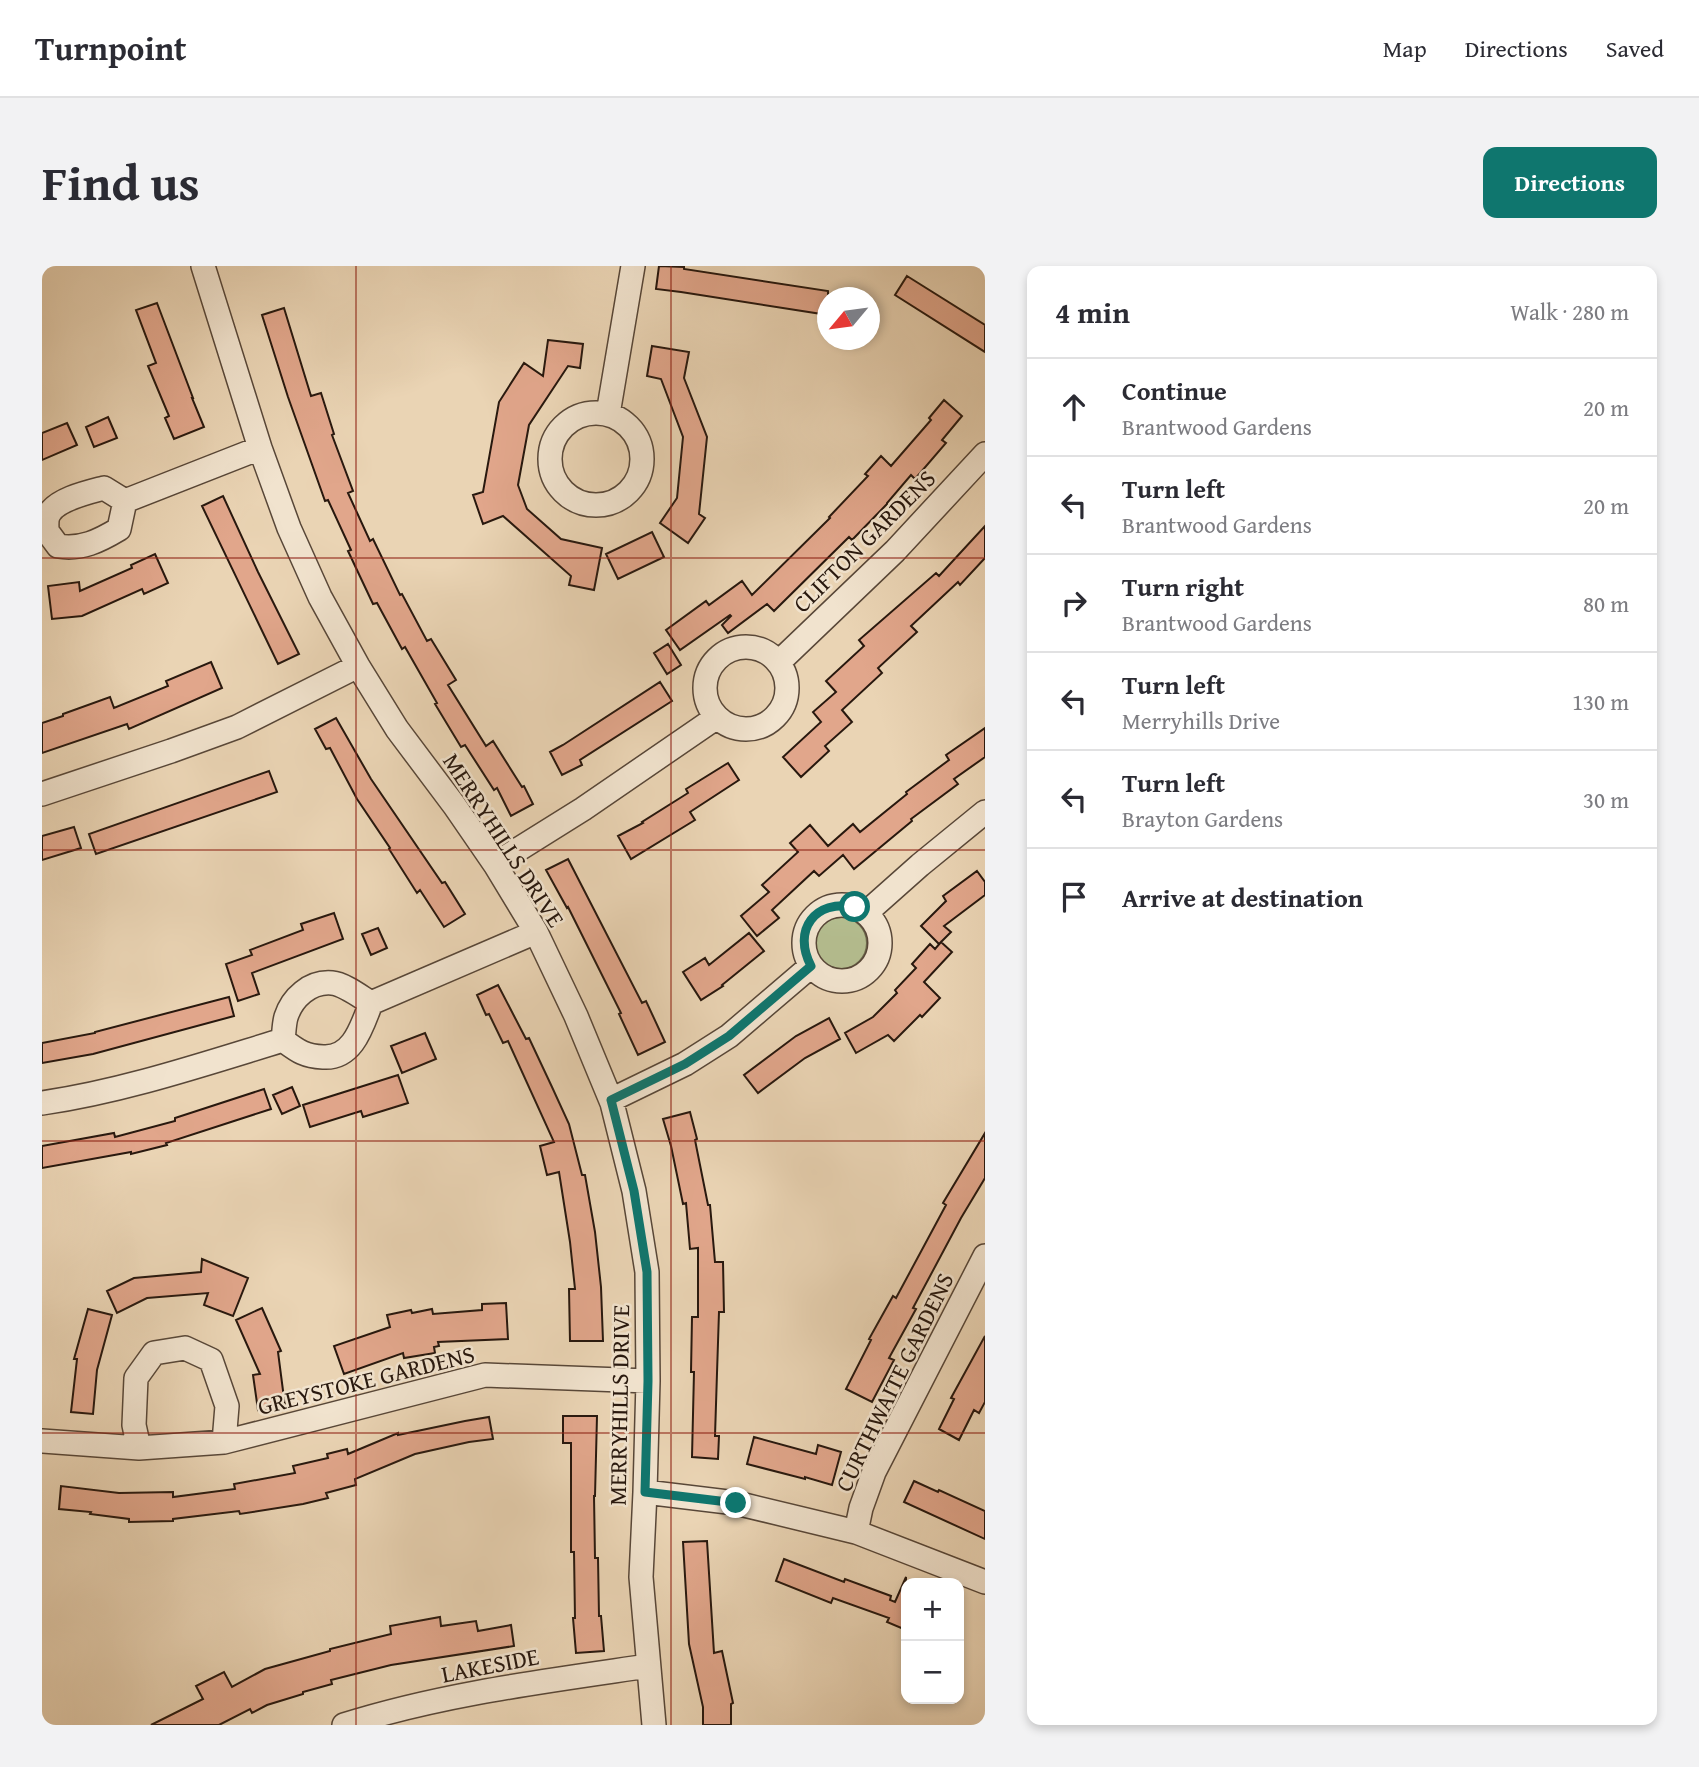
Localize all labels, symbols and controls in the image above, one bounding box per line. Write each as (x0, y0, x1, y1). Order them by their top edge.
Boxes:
text: Turnpoint (35, 24, 187, 72)
text: Map (1383, 31, 1427, 66)
text: Directions (1465, 31, 1568, 66)
text: Saved (1606, 31, 1664, 66)
text: Find us (42, 146, 200, 218)
button: Directions (1483, 147, 1657, 218)
north arrow (817, 287, 880, 350)
text: 4 min (1055, 290, 1130, 334)
text: Walk · 280 m (1510, 295, 1629, 328)
text: Continue (1122, 371, 1227, 410)
icon: ahead (1055, 388, 1093, 426)
text: 20 m (1583, 391, 1629, 424)
text: Brantwood Gardens (1122, 410, 1312, 443)
street label: CLIFTON GARDENS (785, 462, 943, 620)
text: Turn left (1122, 469, 1225, 508)
icon: left (1055, 486, 1093, 524)
text: 20 m (1583, 489, 1629, 522)
text: Brantwood Gardens (1122, 508, 1312, 541)
text: Turn right (1122, 567, 1244, 606)
icon: right (1055, 584, 1093, 622)
text: 80 m (1583, 587, 1629, 620)
text: Brantwood Gardens (1122, 606, 1312, 639)
text: Turn left (1122, 665, 1225, 704)
icon: left (1055, 682, 1093, 720)
text: 130 m (1572, 685, 1629, 718)
text: Merryhills Drive (1122, 704, 1280, 737)
street label: MERRYHILLS DRIVE (435, 746, 573, 934)
text: Turn left (1122, 763, 1225, 802)
icon: left (1055, 780, 1093, 818)
text: 30 m (1583, 783, 1629, 816)
text: Brayton Gardens (1122, 802, 1283, 835)
icon: arrive (1055, 878, 1093, 916)
text: Arrive at destination (1122, 878, 1363, 917)
route start (839, 891, 870, 922)
street label: CURTHWAITE GARDENS (826, 1267, 962, 1497)
street label: MERRYHILLS DRIVE (600, 1304, 638, 1506)
street label: GREYSTOKE GARDENS (254, 1336, 478, 1424)
route end (720, 1487, 751, 1518)
map controls (901, 1578, 964, 1704)
button: + (901, 1578, 964, 1641)
street label: LAKESIDE (438, 1638, 542, 1692)
button: − (901, 1641, 964, 1704)

